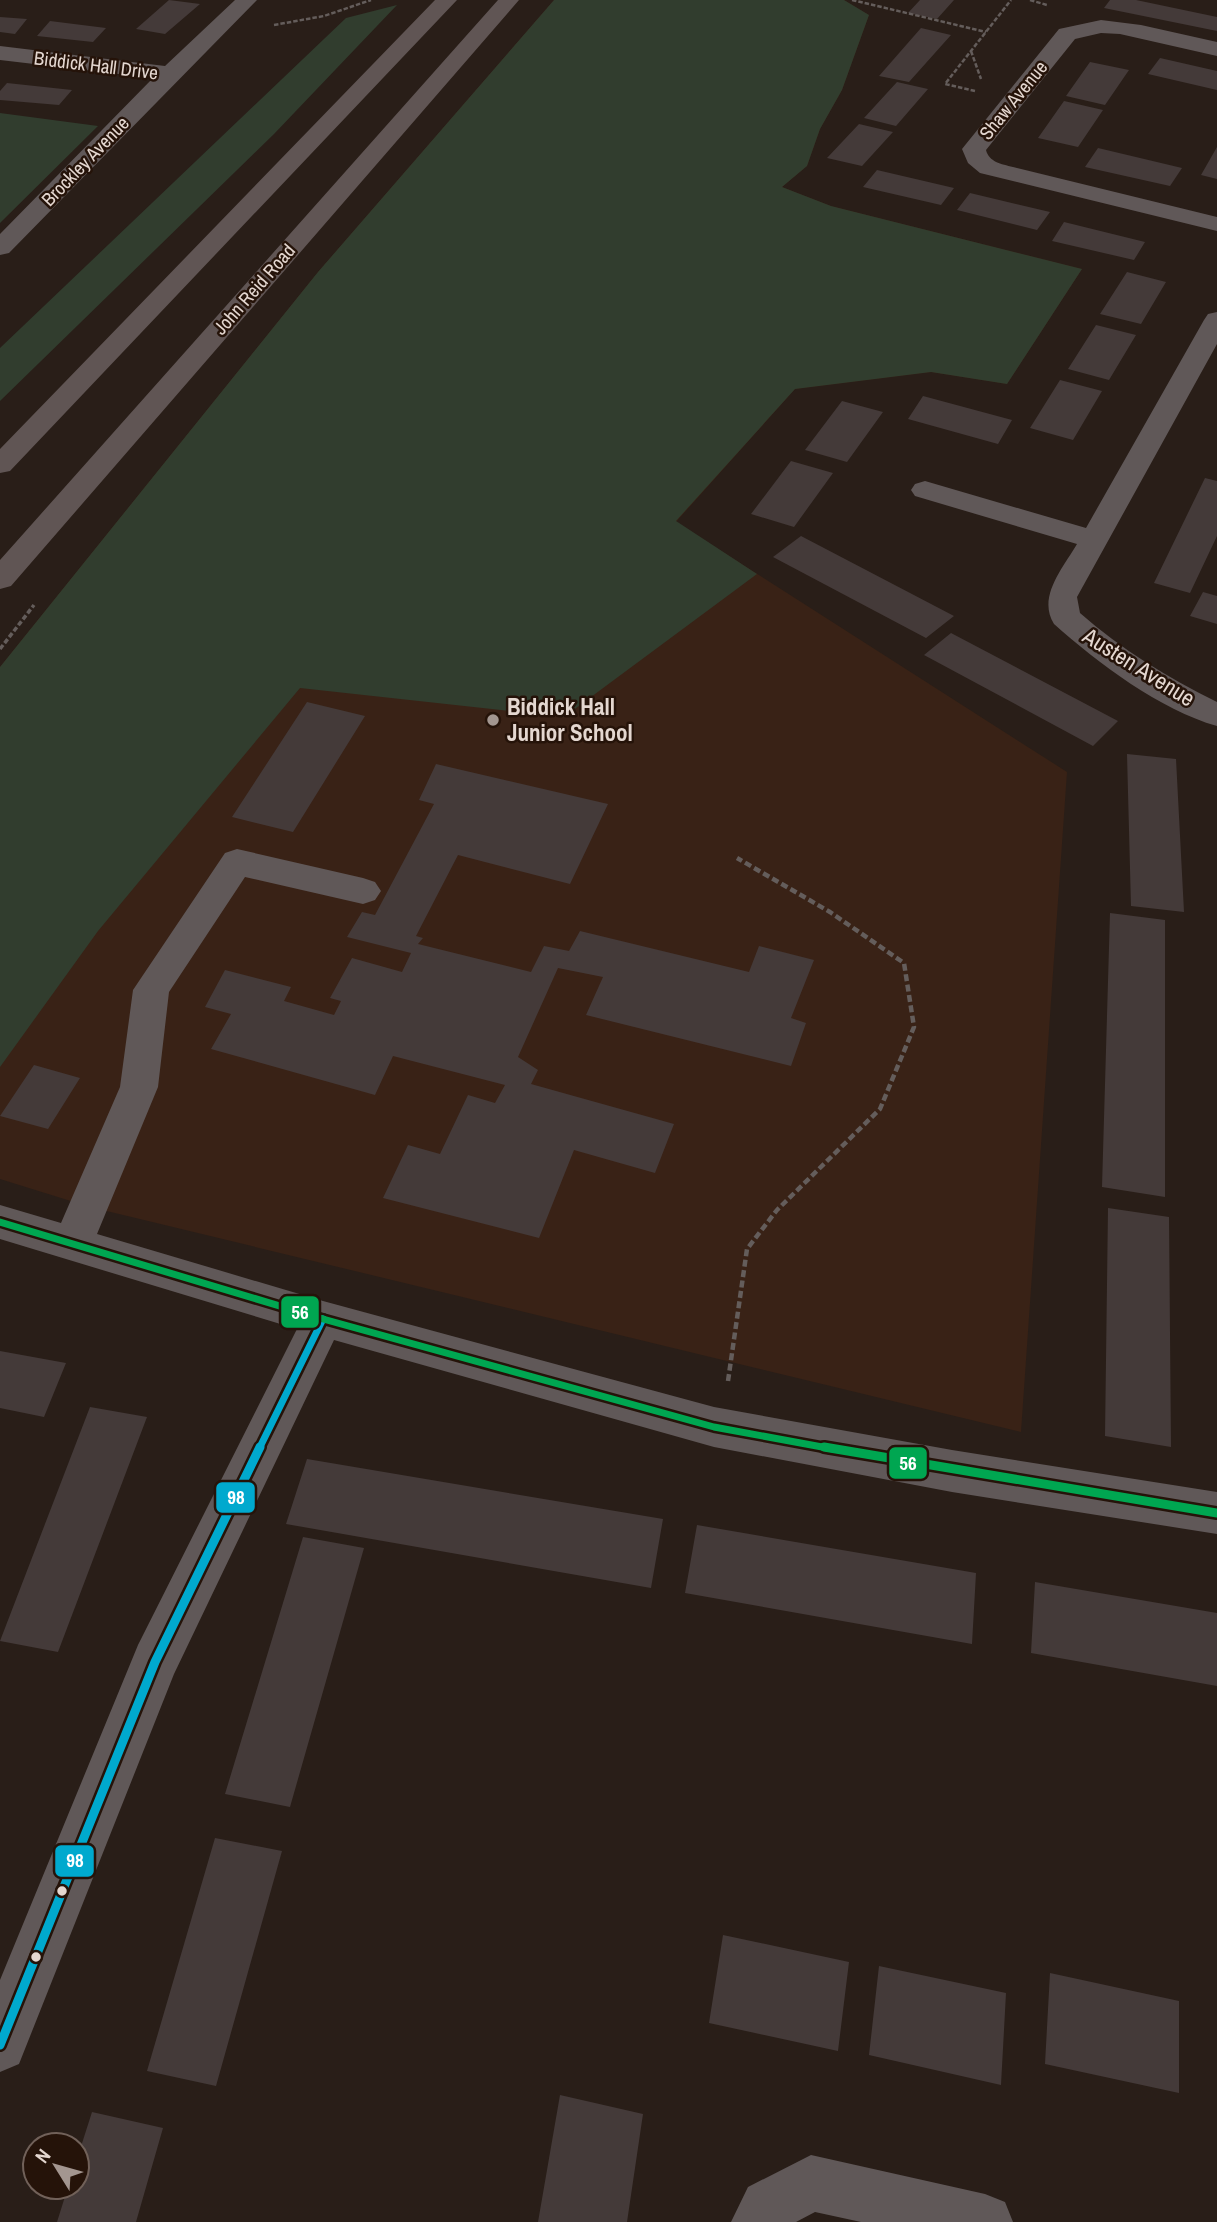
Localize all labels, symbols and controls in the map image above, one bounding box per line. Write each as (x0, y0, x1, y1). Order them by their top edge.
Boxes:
street label: Biddick Hall Drive (33, 44, 159, 86)
street label: Shaw Avenue (973, 55, 1053, 145)
street label: Brockley Avenue (35, 110, 135, 212)
street label: John Reid Road (207, 238, 301, 340)
street label: Austen Avenue (1077, 619, 1201, 713)
place label: Biddick Hall Junior School (507, 691, 633, 748)
marker: Biddick Hall Junior School (485, 712, 501, 728)
line badge: 56 (280, 1295, 320, 1329)
text: 56 (291, 1299, 309, 1325)
line badge: 56 (888, 1446, 928, 1480)
text: 56 (899, 1450, 917, 1476)
line badge: 98 (215, 1481, 256, 1514)
text: 98 (227, 1484, 245, 1510)
line badge: 98 (54, 1844, 95, 1878)
text: 98 (66, 1847, 84, 1873)
unlabelled marker (55, 1884, 69, 1898)
unlabelled marker (29, 1950, 43, 1964)
north arrow (21, 2131, 91, 2201)
text: N (29, 2143, 56, 2168)

